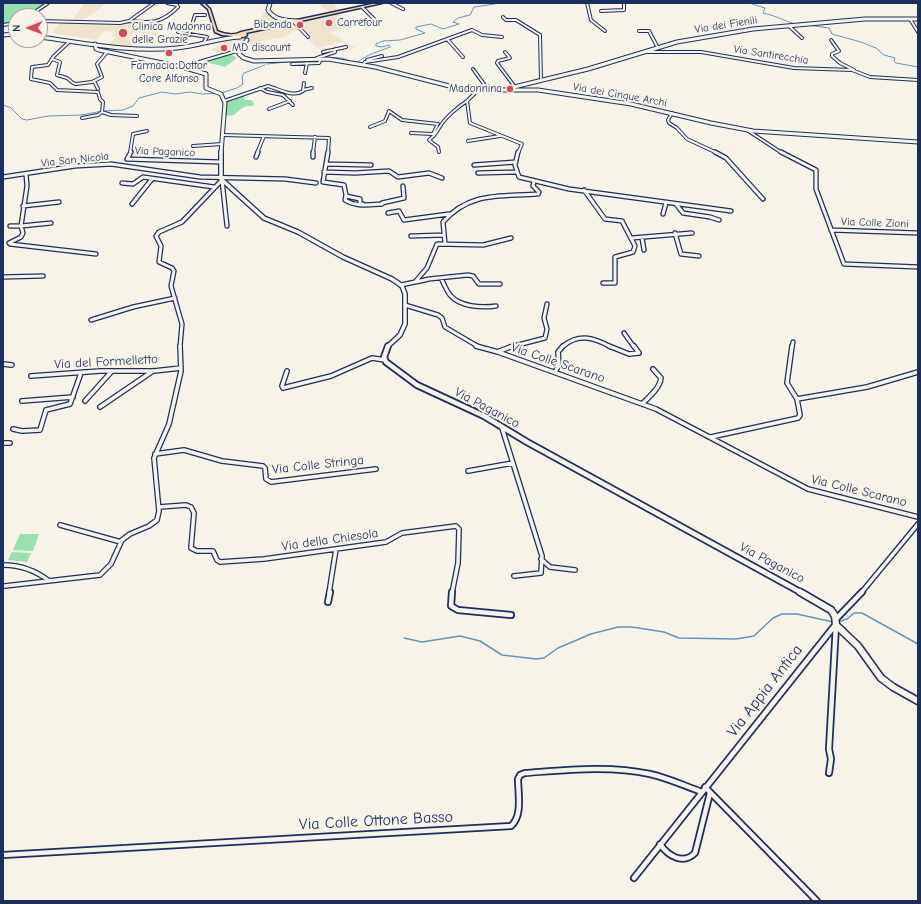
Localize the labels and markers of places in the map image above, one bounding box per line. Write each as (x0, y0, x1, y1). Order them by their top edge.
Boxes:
place label: Carrefour (337, 16, 382, 30)
place label: Bibenda (254, 18, 292, 32)
marker: Carrefour (324, 18, 334, 28)
place label: Clinica Madonna delle Grazie (132, 20, 211, 46)
marker: Bibenda (295, 20, 305, 30)
marker: Clinica Madonna delle Grazie (117, 27, 129, 39)
place label: MD discount (232, 41, 291, 55)
marker: MD discount (219, 43, 229, 53)
marker: Farmacia Dottor Core Alfonso (164, 48, 174, 58)
place label: Farmacia Dottor Core Alfonso (131, 59, 207, 85)
place label: Madonnina (449, 82, 502, 96)
marker: Madonnina (505, 84, 515, 94)

